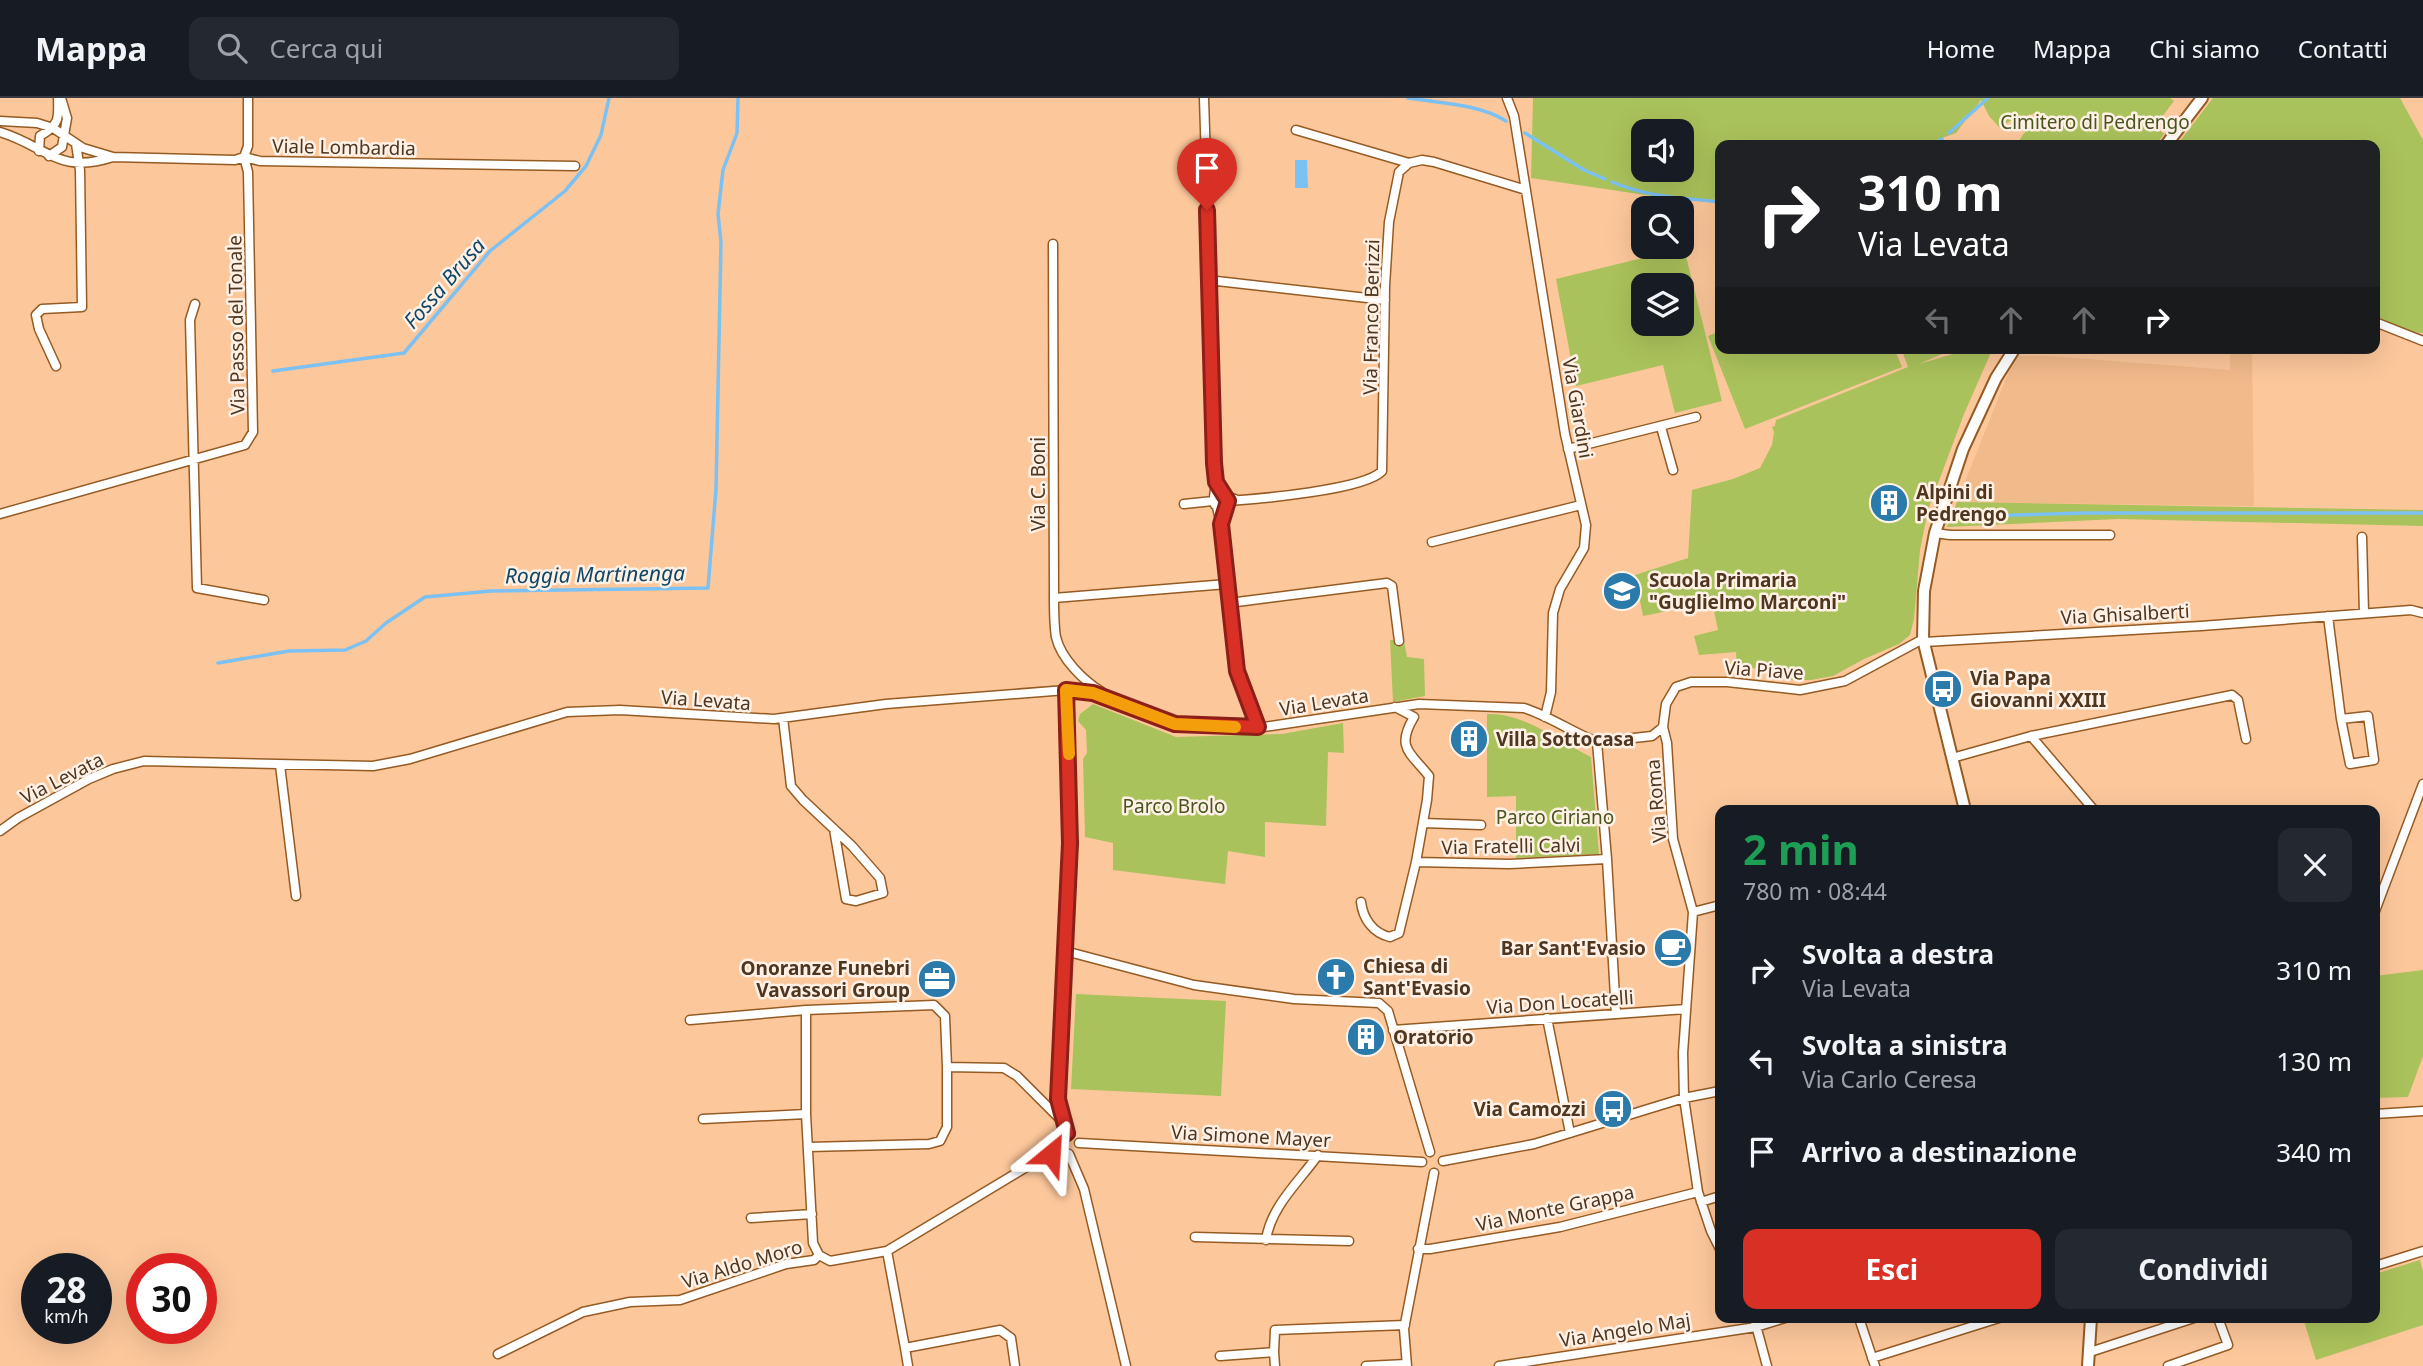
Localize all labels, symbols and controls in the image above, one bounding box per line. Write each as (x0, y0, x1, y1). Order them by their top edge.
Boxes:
search box (189, 17, 679, 80)
text: Mappa (35, 26, 147, 71)
icon: search (213, 29, 251, 67)
text: Cerca qui (269, 30, 383, 66)
text: Home (1927, 32, 1995, 65)
text: Mappa (2033, 32, 2111, 65)
text: Chi siamo (2149, 32, 2260, 65)
text: Contatti (2298, 32, 2388, 65)
park label: Cimitero di Pedrengo (2000, 109, 2190, 135)
map controls (1631, 119, 1694, 336)
button: sound (1631, 119, 1694, 182)
street label: Viale Lombardia (272, 133, 416, 161)
pin (1177, 138, 1237, 210)
icon: arrive (1188, 149, 1226, 187)
text: 310 m (1858, 159, 2003, 225)
icon: right (1743, 168, 1834, 259)
button: search (1631, 196, 1694, 259)
text: Via Levata (1858, 222, 2010, 265)
water label: Fossa Brusa (397, 232, 491, 334)
street label: Via Passo del Tonale (221, 235, 251, 415)
street label: Via Franco Berizzi (1357, 239, 1385, 395)
button: layers (1631, 273, 1694, 336)
icon: left (1919, 301, 1957, 339)
icon: ahead (1992, 301, 2030, 339)
icon: ahead (2065, 301, 2103, 339)
icon: right (2138, 301, 2176, 339)
street label: Via Giardini (1556, 356, 1600, 460)
street label: Via C. Boni (1025, 437, 1051, 531)
place label: Alpini di Pedrengo (1916, 479, 2007, 527)
building icon: Alpini di Pedrengo (1868, 482, 1910, 524)
water label: Roggia Martinenga (505, 558, 685, 590)
place label: Scuola Primaria "Guglielmo Marconi" (1649, 567, 1846, 615)
school or university icon: Scuola Primaria "Guglielmo Marconi" (1601, 570, 1643, 612)
street label: Via Ghisalberti (2060, 598, 2190, 630)
street label: Via Piave (1724, 654, 1804, 686)
place label: Via Papa Giovanni XXIII (1970, 665, 2106, 713)
bus stop icon: Via Papa Giovanni XXIII (1922, 668, 1964, 710)
street label: Via Levata (1278, 682, 1370, 722)
street label: Via Levata (660, 684, 752, 716)
building icon: Villa Sottocasa (1448, 718, 1490, 760)
place label: Villa Sottocasa (1496, 726, 1635, 752)
street label: Via Levata (16, 746, 108, 810)
street label: Via Roma (1639, 758, 1673, 844)
park label: Parco Brolo (1123, 793, 1225, 819)
park label: Parco Ciriano (1496, 804, 1614, 830)
text: 2 min (1743, 820, 1859, 877)
button: close (2278, 828, 2352, 902)
street label: Via Fratelli Calvi (1441, 832, 1581, 860)
text: 780 m · 08:44 (1743, 875, 1887, 907)
cafe icon: Bar Sant'Evasio (1652, 927, 1694, 969)
place label: Bar Sant'Evasio (1501, 935, 1646, 961)
text: Svolta a destra (1802, 936, 1994, 972)
icon: right (1743, 951, 1781, 989)
text: 310 m (2276, 952, 2352, 988)
place label: Chiesa di Sant'Evasio (1363, 953, 1471, 1001)
place label: Onoranze Funebri Vavassori Group (741, 955, 910, 1003)
church icon: Chiesa di Sant'Evasio (1315, 956, 1357, 998)
office icon: Onoranze Funebri Vavassori Group (916, 958, 958, 1000)
text: Via Levata (1802, 972, 1911, 1004)
street label: Via Don Locatelli (1486, 984, 1634, 1020)
building icon: Oratorio (1345, 1016, 1387, 1058)
place label: Oratorio (1393, 1024, 1474, 1050)
text: Svolta a sinistra (1802, 1027, 2008, 1063)
icon: left (1743, 1042, 1781, 1080)
text: 130 m (2276, 1043, 2352, 1079)
text: Via Carlo Ceresa (1802, 1063, 1977, 1095)
bus stop icon: Via Camozzi (1592, 1088, 1634, 1130)
place label: Via Camozzi (1473, 1096, 1586, 1122)
position arrow (1014, 1117, 1088, 1191)
street label: Via Simone Mayer (1170, 1119, 1332, 1153)
icon: arrive (1743, 1133, 1781, 1171)
text: Arrivo a destinazione (1802, 1134, 2077, 1170)
text: 340 m (2276, 1134, 2352, 1170)
street label: Via Monte Grappa (1474, 1179, 1636, 1237)
button: Esci (1743, 1229, 2041, 1309)
button: Condividi (2055, 1229, 2352, 1309)
street label: Via Aldo Moro (679, 1233, 805, 1295)
speed limit sign: 30 (126, 1253, 217, 1344)
text: 28 (46, 1266, 87, 1313)
text: km/h (44, 1304, 89, 1328)
street label: Via Angelo Maj (1558, 1307, 1692, 1353)

